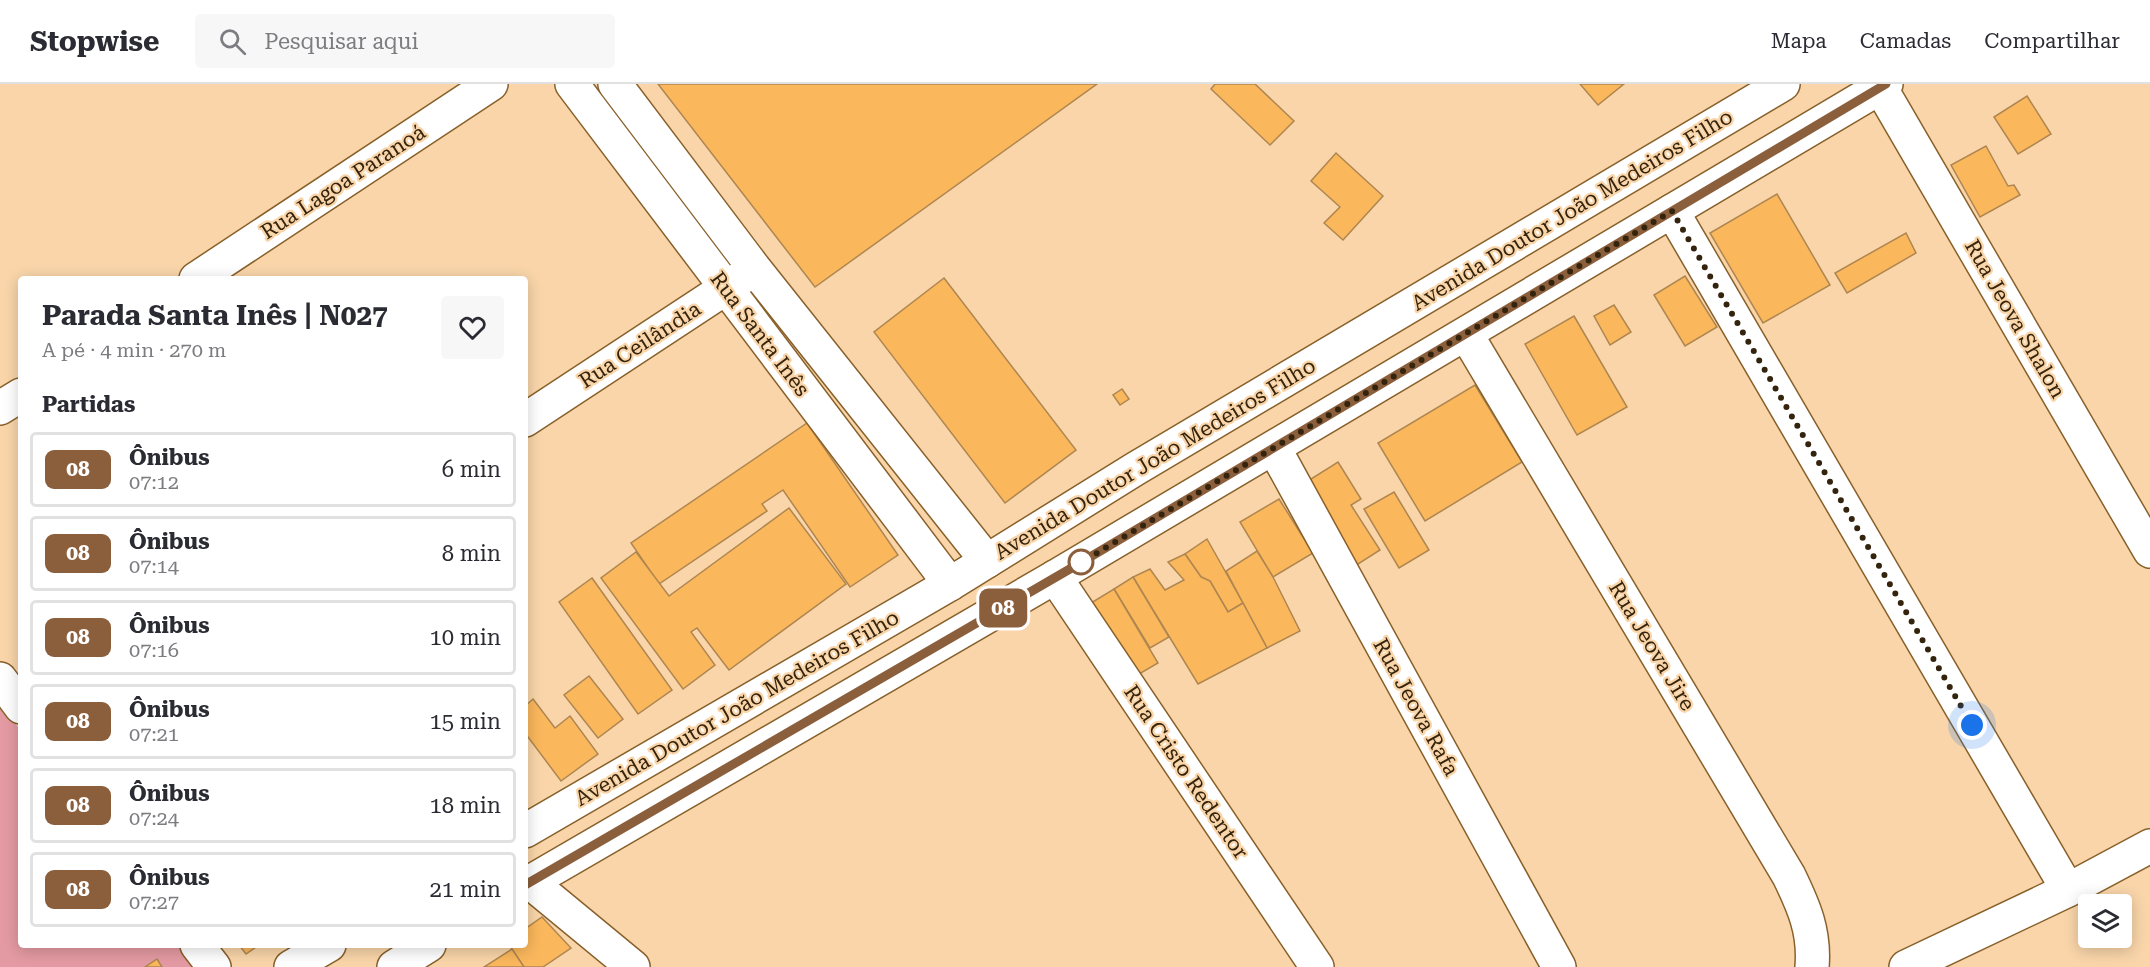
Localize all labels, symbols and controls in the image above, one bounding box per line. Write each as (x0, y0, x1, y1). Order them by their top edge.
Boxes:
search box (195, 14, 615, 68)
text: Stopwise (30, 25, 159, 58)
icon: search (216, 25, 249, 58)
text: Pesquisar aqui (264, 29, 419, 54)
text: Mapa (1771, 29, 1827, 53)
text: Camadas (1860, 29, 1951, 53)
text: Compartilhar (1984, 29, 2120, 53)
street label: Avenida Doutor João Medeiros Filho (1407, 104, 1737, 316)
street label: Rua Lagoa Paranoá (256, 120, 430, 244)
street label: Rua Jeova Shalon (1960, 235, 2070, 403)
street label: Rua Santa Inês (705, 267, 815, 401)
button: heart (441, 296, 504, 359)
street label: Rua Ceilândia (575, 296, 706, 393)
text: Parada Santa Inês | N027 (42, 299, 388, 332)
text: A pé · 4 min · 270 m (42, 338, 226, 362)
street label: Avenida Doutor João Medeiros Filho (990, 353, 1320, 565)
text: Partidas (42, 392, 135, 417)
text: Ônibus (129, 445, 210, 470)
text: 08 (66, 457, 90, 481)
text: 6 min (442, 457, 501, 482)
text: 07:12 (129, 470, 179, 494)
text: Ônibus (129, 529, 210, 554)
text: 08 (66, 541, 90, 565)
text: 8 min (442, 541, 501, 566)
unlabelled marker (1068, 549, 1094, 575)
text: 07:14 (129, 554, 179, 578)
street label: Rua Jeova Jire (1604, 577, 1700, 715)
line badge: 08 (976, 588, 1030, 628)
text: 08 (991, 596, 1015, 620)
street label: Avenida Doutor João Medeiros Filho (571, 605, 903, 811)
text: Ônibus (129, 613, 210, 638)
text: 08 (66, 625, 90, 649)
text: 10 min (430, 625, 501, 650)
street label: Rua Jeova Rafa (1368, 634, 1464, 780)
text: 07:16 (129, 638, 179, 662)
street label: Rua Cristo Redentor (1119, 681, 1253, 864)
text: Ônibus (129, 697, 210, 722)
text: 08 (66, 709, 90, 733)
text: 15 min (430, 709, 501, 734)
your location (1957, 710, 1987, 740)
text: 07:21 (129, 722, 179, 746)
text: Ônibus (129, 781, 210, 806)
text: 08 (66, 793, 90, 817)
text: 18 min (430, 793, 501, 818)
text: 07:24 (129, 806, 179, 830)
text: Ônibus (129, 865, 210, 890)
text: 08 (66, 877, 90, 901)
text: 21 min (430, 877, 501, 902)
text: 07:27 (129, 890, 179, 914)
map controls (2078, 894, 2132, 948)
button: layers (2078, 894, 2132, 948)

